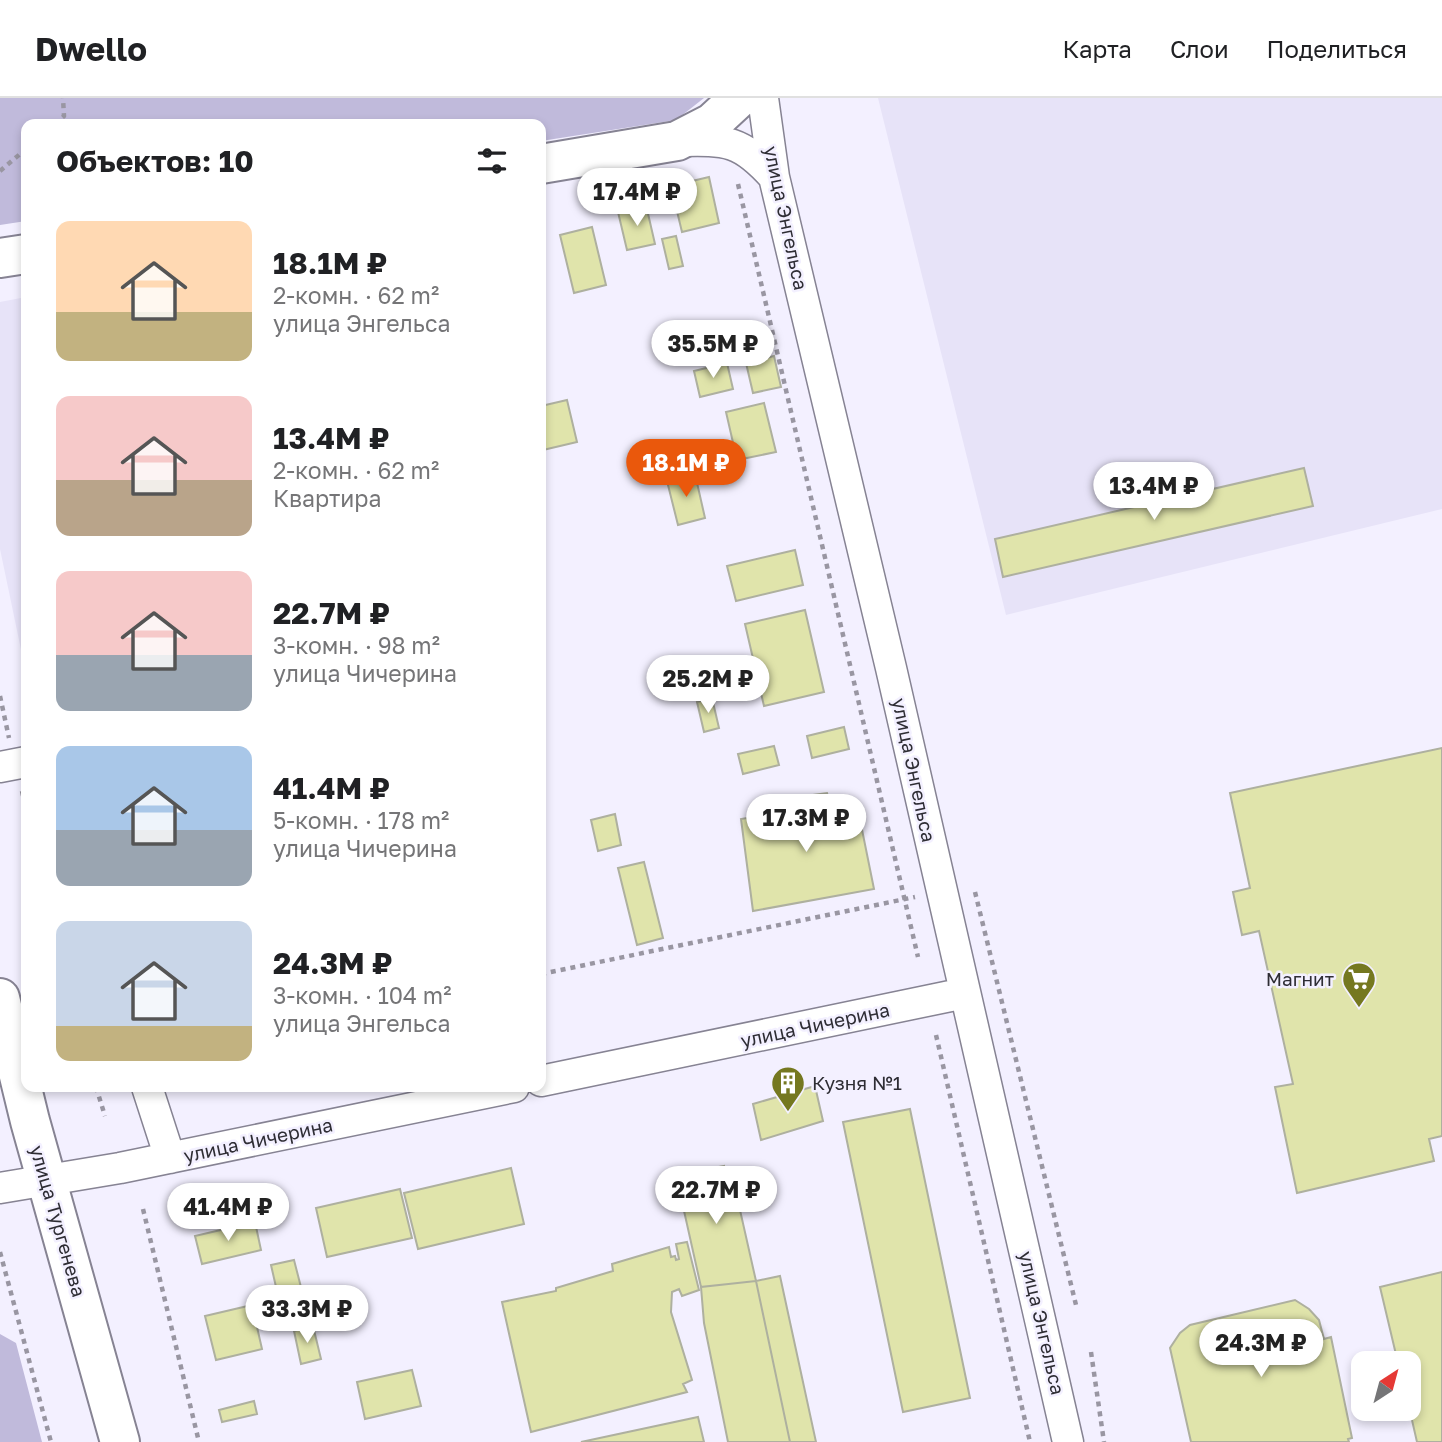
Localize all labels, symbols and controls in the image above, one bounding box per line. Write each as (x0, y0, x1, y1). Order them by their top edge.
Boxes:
text: Dwello (35, 29, 147, 68)
text: Карта (1062, 34, 1132, 63)
text: Слои (1170, 34, 1229, 63)
text: Поделиться (1267, 34, 1407, 63)
icon: filters (473, 142, 511, 180)
text: Объектов: 10 (56, 143, 254, 179)
street label: улица Энгельса (760, 144, 813, 292)
pin: 17.4M ₽ (572, 169, 702, 228)
text: 17.4M ₽ (593, 177, 681, 205)
text: 18.1M ₽ (273, 245, 387, 281)
icon: home (112, 249, 196, 333)
text: 2-комн. · 62 m² (273, 281, 439, 309)
text: улица Энгельса (273, 309, 451, 337)
pin: 35.5M ₽ (648, 320, 778, 380)
text: 35.5M ₽ (667, 329, 759, 357)
text: 13.4M ₽ (273, 420, 390, 456)
icon: home (112, 424, 196, 508)
pin: 18.1M ₽ (621, 440, 751, 499)
text: 18.1M ₽ (642, 448, 730, 476)
text: 2-комн. · 62 m² (273, 456, 439, 484)
pin: 13.4M ₽ (1089, 462, 1219, 522)
text: 13.4M ₽ (1109, 471, 1199, 499)
text: Квартира (273, 484, 381, 512)
text: 22.7M ₽ (273, 595, 390, 631)
icon: home (112, 599, 196, 683)
text: 3-комн. · 98 m² (273, 631, 440, 659)
pin: 25.2M ₽ (643, 656, 773, 715)
text: улица Чичерина (273, 659, 457, 687)
text: 25.2M ₽ (662, 664, 754, 692)
street label: улица Энгельса (888, 696, 941, 844)
text: 41.4M ₽ (273, 770, 390, 806)
icon: home (112, 774, 196, 858)
pin: 17.3M ₽ (741, 794, 871, 854)
text: 17.3M ₽ (762, 803, 850, 831)
text: 5-комн. · 178 m² (273, 806, 449, 834)
text: улица Чичерина (273, 834, 457, 862)
text: 24.3M ₽ (273, 945, 392, 981)
icon: home (112, 949, 196, 1033)
supermarket icon: Магнит (1340, 960, 1378, 1009)
place label: Магнит (1266, 967, 1334, 990)
text: 3-комн. · 104 m² (273, 981, 451, 1009)
street label: улица Чичерина (738, 997, 892, 1052)
text: улица Энгельса (273, 1009, 451, 1037)
building icon: Кузня №1 (769, 1064, 807, 1113)
place label: Кузня №1 (812, 1071, 902, 1094)
street label: улица Чичерина (181, 1112, 335, 1167)
street label: улица Тургенева (26, 1142, 91, 1299)
pin: 22.7M ₽ (651, 1166, 781, 1226)
text: 22.7M ₽ (671, 1175, 761, 1203)
pin: 41.4M ₽ (163, 1184, 293, 1243)
text: 41.4M ₽ (183, 1192, 273, 1220)
street label: улица Энгельса (1015, 1249, 1070, 1397)
pin: 33.3M ₽ (242, 1286, 372, 1345)
text: 33.3M ₽ (261, 1294, 353, 1322)
pin: 24.3M ₽ (1196, 1320, 1326, 1379)
text: 24.3M ₽ (1215, 1328, 1307, 1356)
north arrow (1351, 1351, 1421, 1421)
map controls (1351, 1351, 1421, 1421)

